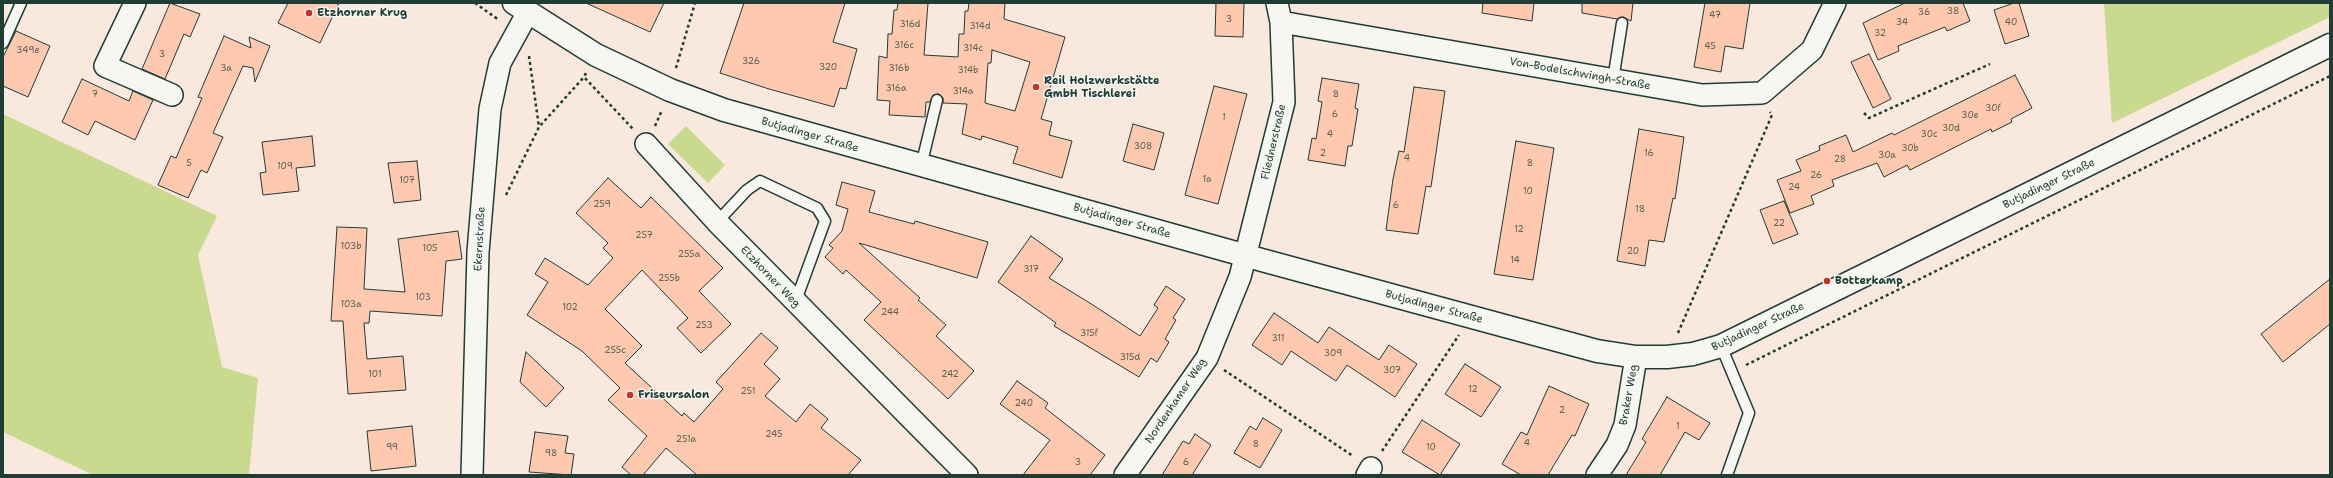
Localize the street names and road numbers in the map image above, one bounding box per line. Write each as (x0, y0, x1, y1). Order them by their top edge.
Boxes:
street label: Von-Bodelschwingh-Straße (1508, 55, 1652, 93)
street label: Fliednerstraße (1259, 103, 1289, 181)
street label: Butjadinger Straße (760, 115, 860, 155)
street label: Butjadinger Straße (2001, 156, 2097, 212)
street label: Butjadinger Straße (1072, 201, 1172, 241)
street label: Ekernstraße (472, 206, 488, 272)
street label: Etzhorner Weg (737, 244, 803, 310)
street label: Butjadinger Straße (1384, 288, 1484, 326)
street label: Butjadinger Straße (1710, 300, 1806, 354)
street label: Nordenhamer Weg (1143, 356, 1209, 446)
street label: Braker Weg (1617, 364, 1641, 426)

